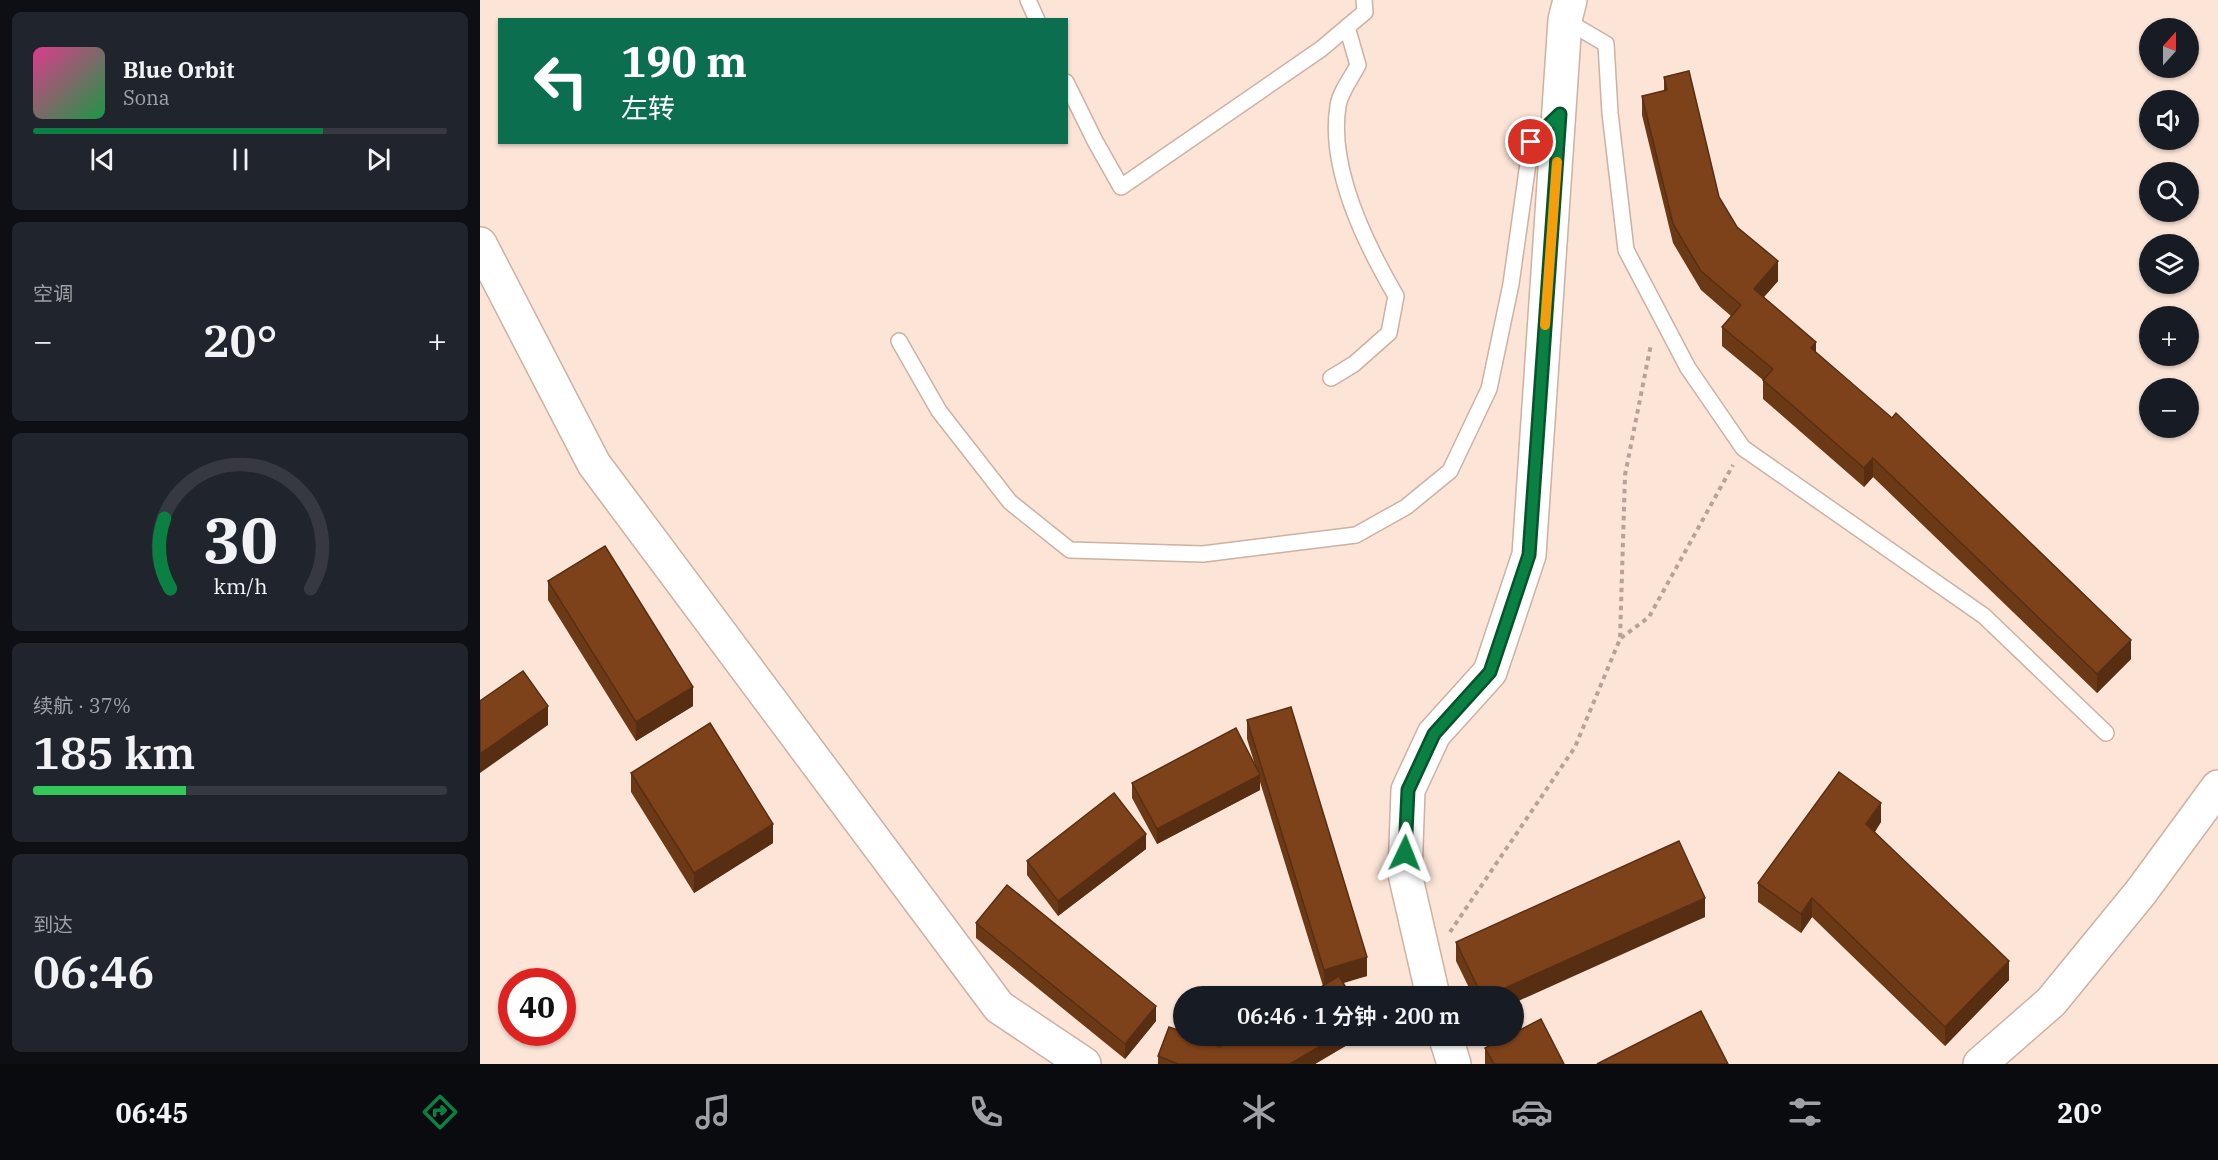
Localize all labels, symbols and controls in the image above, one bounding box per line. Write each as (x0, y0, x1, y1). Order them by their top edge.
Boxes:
north arrow (2139, 18, 2199, 78)
map controls (2139, 18, 2199, 438)
text: 190 m (621, 34, 747, 89)
icon: left (522, 42, 600, 120)
text: Blue Orbit (123, 55, 234, 84)
text: Sona (123, 84, 170, 111)
text: 左转 (621, 90, 675, 125)
button: sound (2139, 90, 2199, 150)
pin (1505, 116, 1556, 167)
icon: arrive (1514, 125, 1547, 158)
icon: previous (86, 143, 119, 176)
icon: pause (224, 143, 257, 176)
icon: next (362, 143, 395, 176)
button: search (2139, 162, 2199, 222)
button: layers (2139, 234, 2199, 294)
text: 空调 (33, 280, 73, 307)
button: + (2139, 306, 2199, 366)
text: 20° (202, 311, 278, 369)
text: − (33, 319, 53, 362)
text: + (427, 319, 447, 362)
button: − (2139, 378, 2199, 438)
text: 30 (203, 499, 277, 580)
text: km/h (213, 572, 267, 600)
text: 续航 · 37% (33, 692, 131, 719)
text: 185 km (33, 723, 195, 781)
position arrow (1373, 821, 1437, 885)
text: 到达 (33, 911, 73, 938)
text: 06:46 (33, 942, 154, 1000)
speed limit sign: 40 (498, 968, 576, 1046)
text: 06:46 · 1 分钟 · 200 m (1237, 1001, 1460, 1030)
icon: directions (419, 1091, 461, 1133)
icon: music (692, 1091, 734, 1133)
icon: phone (965, 1091, 1007, 1133)
icon: climate (1238, 1091, 1280, 1133)
icon: car (1511, 1091, 1553, 1133)
icon: filters (1784, 1091, 1826, 1133)
text: 06:45 (115, 1095, 188, 1130)
text: 20° (2057, 1095, 2102, 1130)

